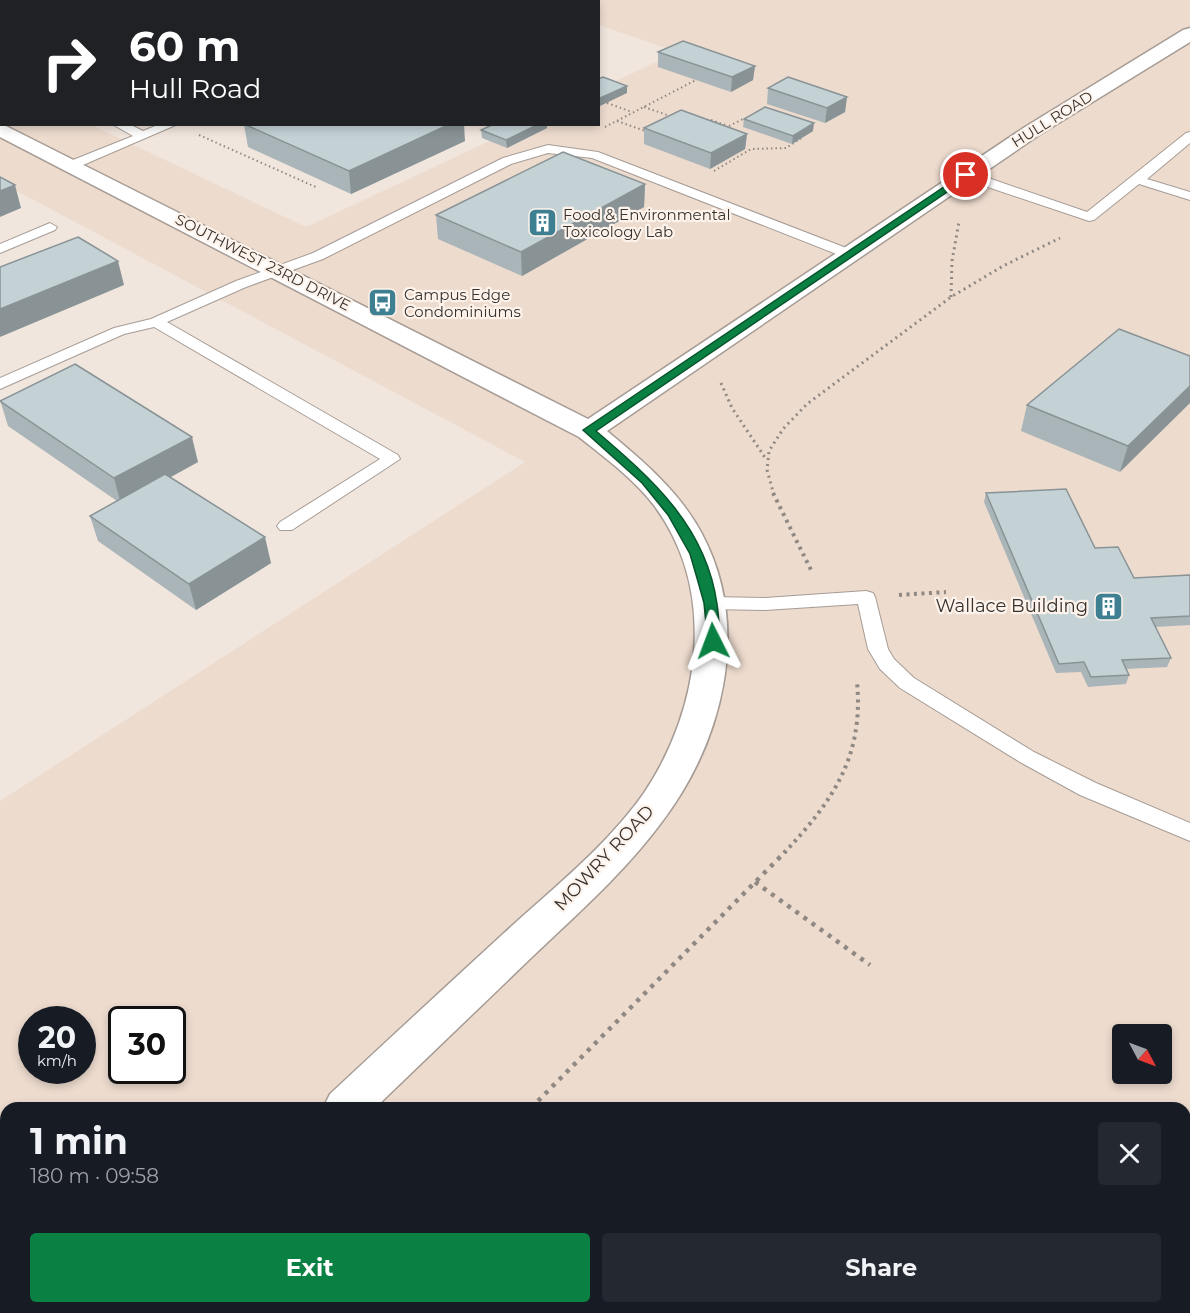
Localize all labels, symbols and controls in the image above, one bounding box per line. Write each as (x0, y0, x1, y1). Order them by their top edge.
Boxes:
text: 60 m (129, 20, 240, 72)
icon: right (30, 24, 108, 102)
text: Hull Road (129, 72, 261, 105)
street label: HULL ROAD (1008, 87, 1096, 151)
pin (940, 149, 991, 200)
icon: arrive (949, 158, 982, 191)
place label: Food & Environmental Toxicology Lab (563, 205, 730, 241)
building icon: Food & Environmental Toxicology Lab (526, 207, 558, 239)
street label: SOUTHWEST 23RD DRIVE (172, 209, 354, 315)
place label: Campus Edge Condominiums (404, 285, 521, 321)
bus stop icon: Campus Edge Condominiums (367, 287, 399, 319)
building icon: Wallace Building (1093, 590, 1125, 622)
place label: Wallace Building (936, 595, 1088, 617)
position arrow (681, 609, 745, 673)
street label: MOWRY ROAD (549, 801, 659, 915)
speed limit sign: 30 (108, 1006, 186, 1084)
text: 20 (38, 1019, 76, 1056)
north arrow (1112, 1024, 1172, 1084)
map controls (1112, 1024, 1172, 1084)
text: km/h (37, 1051, 77, 1070)
text: 1 min (30, 1119, 128, 1163)
button: close (1098, 1122, 1161, 1185)
text: 180 m · 09:58 (30, 1164, 159, 1188)
button: Exit (30, 1233, 590, 1302)
button: Share (602, 1233, 1161, 1302)

